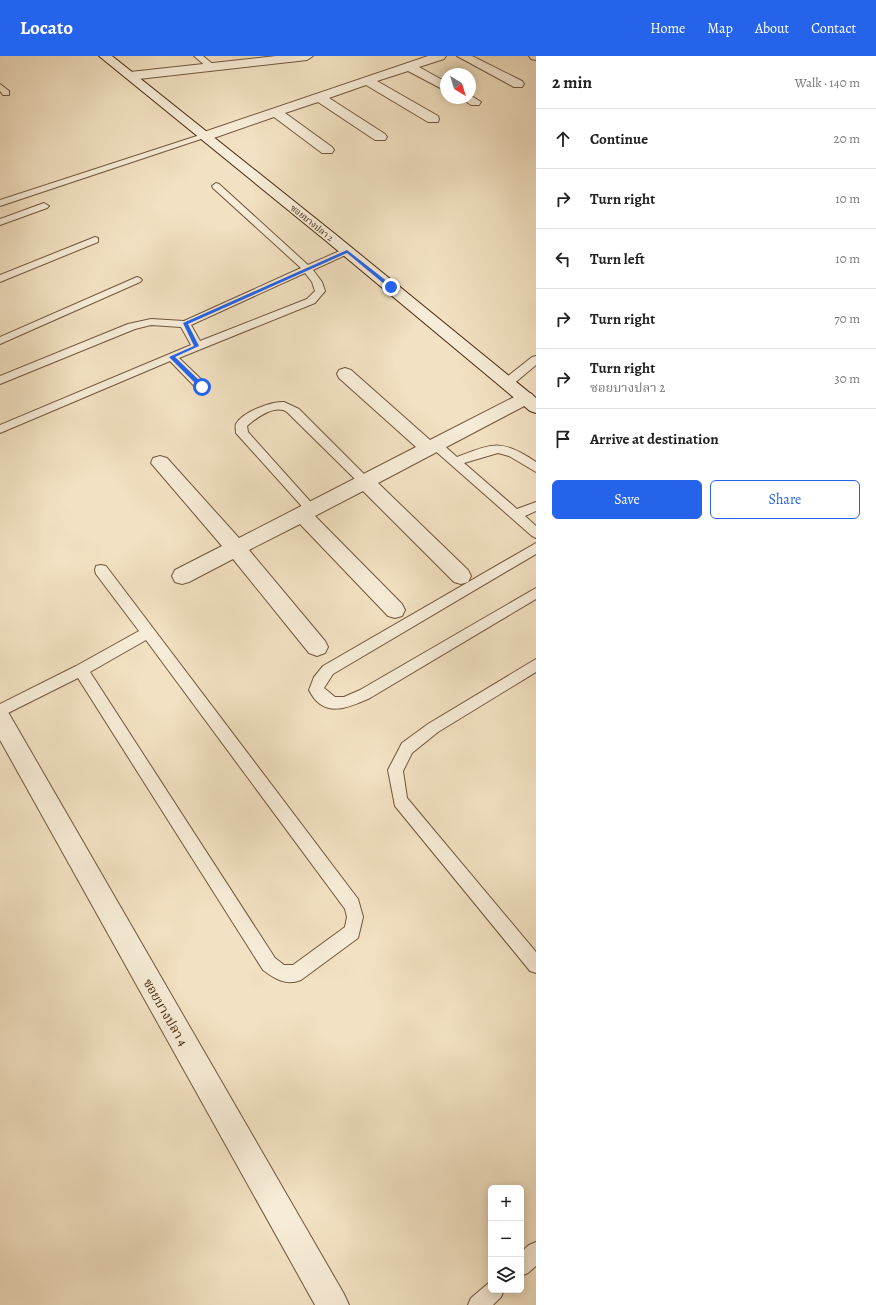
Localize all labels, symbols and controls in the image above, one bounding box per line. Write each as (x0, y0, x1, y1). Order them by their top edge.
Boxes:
text: Locato (20, 15, 73, 41)
text: Home (650, 19, 685, 38)
text: Map (707, 19, 733, 38)
text: About (755, 19, 789, 38)
text: Contact (811, 19, 856, 38)
north arrow (440, 68, 476, 104)
text: 2 min (552, 71, 592, 94)
text: Walk · 140 m (795, 74, 860, 91)
icon: ahead (552, 128, 574, 150)
text: Continue (590, 129, 648, 149)
text: 20 m (834, 130, 860, 147)
icon: right (552, 188, 574, 210)
text: Turn right (590, 189, 655, 209)
text: 10 m (835, 190, 860, 207)
street label: ซอยบางปลา 2 (288, 202, 337, 245)
icon: left (552, 248, 574, 270)
text: Turn left (590, 249, 645, 269)
text: 10 m (835, 250, 860, 267)
route end (382, 278, 400, 296)
icon: right (552, 308, 574, 330)
text: Turn right (590, 309, 655, 329)
text: 70 m (834, 310, 860, 327)
text: Turn right (590, 358, 655, 378)
icon: right (552, 368, 574, 390)
text: 30 m (834, 370, 860, 387)
route start (193, 378, 211, 396)
text: ซอยบางปลา 2 (590, 379, 665, 396)
icon: arrive (552, 428, 574, 450)
text: Arrive at destination (590, 429, 719, 449)
button: Save (552, 480, 702, 519)
button: Share (710, 480, 860, 519)
street label: ซอยบางปลา 4 (139, 975, 192, 1049)
map controls (488, 1185, 524, 1293)
button: + (488, 1185, 524, 1221)
button: − (488, 1221, 524, 1257)
button: layers (488, 1257, 524, 1293)

